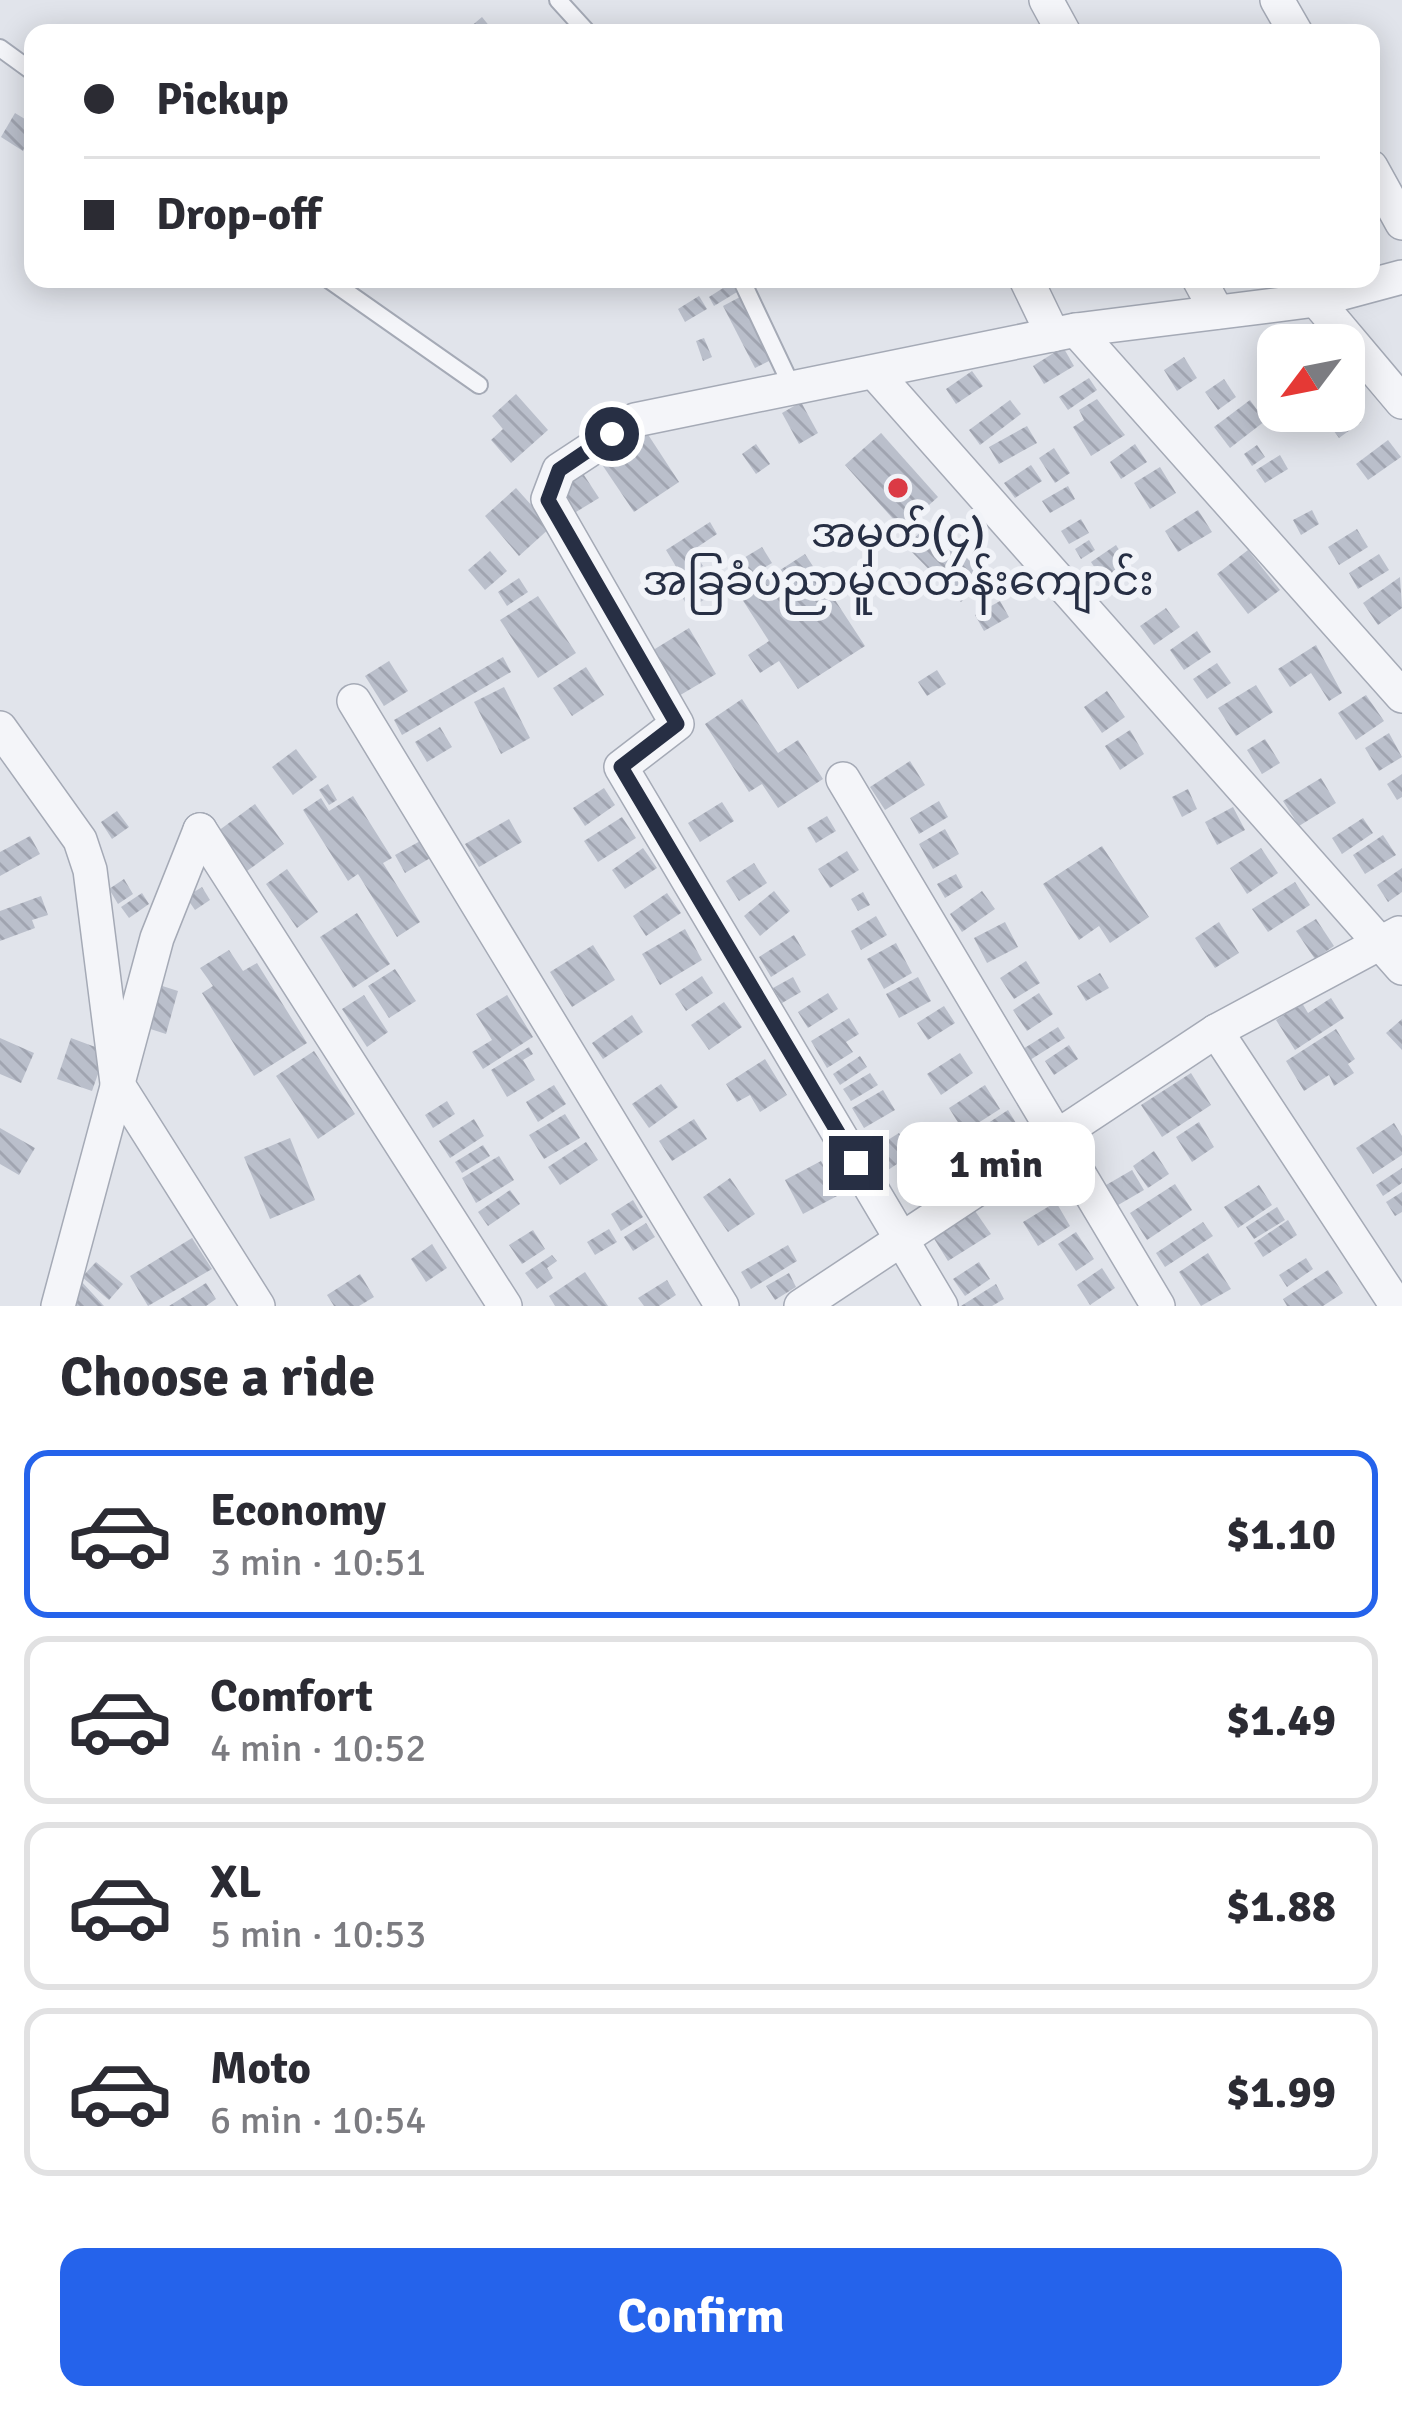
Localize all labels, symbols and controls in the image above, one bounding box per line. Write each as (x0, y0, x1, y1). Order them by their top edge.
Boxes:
text: Pickup (156, 72, 289, 127)
text: Drop-off (156, 187, 321, 242)
north arrow (1257, 324, 1365, 432)
map controls (1257, 324, 1365, 432)
route start (585, 407, 639, 461)
marker: အမှတ်(၄) အခြခံပညာမူလတန်းကျောင်း (885, 475, 911, 501)
place label: အမှတ်(၄) အခြခံပညာမူလတန်းကျောင်း (642, 505, 1154, 615)
callout: 1 min (898, 1121, 1096, 1205)
route end (829, 1136, 883, 1190)
text: 1 min (949, 1140, 1043, 1188)
text: Choose a ride (60, 1344, 375, 1411)
icon: car (66, 1480, 174, 1588)
text: Economy (210, 1483, 386, 1538)
text: $1.10 (1226, 1507, 1336, 1562)
text: 3 min · 10:51 (210, 1538, 426, 1586)
icon: car (66, 1666, 174, 1774)
text: Comfort (210, 1669, 373, 1724)
text: $1.49 (1226, 1693, 1336, 1748)
text: 4 min · 10:52 (210, 1724, 426, 1772)
icon: car (66, 1852, 174, 1960)
text: XL (210, 1855, 261, 1910)
text: $1.88 (1226, 1879, 1336, 1934)
text: 5 min · 10:53 (210, 1910, 426, 1958)
icon: car (66, 2038, 174, 2146)
text: Moto (210, 2041, 311, 2096)
text: $1.99 (1226, 2065, 1336, 2120)
text: 6 min · 10:54 (210, 2096, 426, 2144)
button: Confirm (60, 2248, 1342, 2386)

